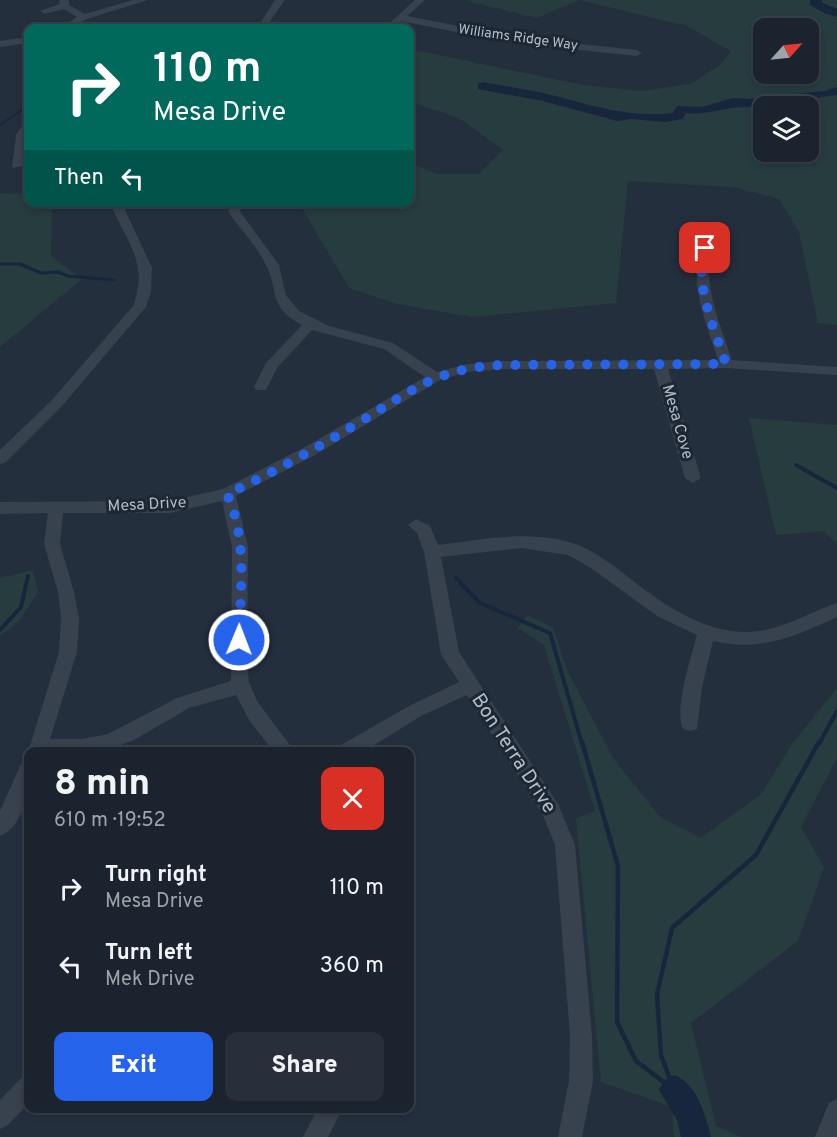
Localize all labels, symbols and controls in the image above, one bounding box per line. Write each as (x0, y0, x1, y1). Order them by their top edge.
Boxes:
north arrow (753, 18, 819, 84)
map controls (753, 18, 819, 162)
street label: Williams Ridge Way (457, 21, 579, 55)
text: 110 m (153, 44, 262, 97)
icon: right (54, 48, 132, 126)
text: Mesa Drive (153, 96, 286, 130)
button: layers (753, 96, 819, 162)
icon: left (116, 162, 149, 195)
text: Then (54, 165, 104, 192)
pin (679, 222, 730, 273)
icon: arrive (688, 231, 721, 264)
street label: Mesa Cove (657, 382, 697, 462)
street label: Mesa Drive (107, 493, 187, 517)
position arrow (207, 608, 271, 672)
street label: Bon Terra Drive (465, 689, 561, 819)
text: 8 min (54, 762, 150, 808)
button: close (321, 767, 384, 830)
text: 610 m · 19:52 (54, 808, 166, 834)
text: Turn right (105, 862, 207, 889)
icon: right (54, 872, 87, 905)
text: 110 m (330, 875, 384, 902)
text: Mesa Drive (105, 889, 203, 915)
text: Turn left (105, 940, 193, 967)
icon: left (54, 950, 87, 983)
text: 360 m (320, 953, 384, 980)
text: Mek Drive (105, 967, 195, 993)
button: Exit (54, 1032, 213, 1101)
button: Share (225, 1032, 384, 1101)

